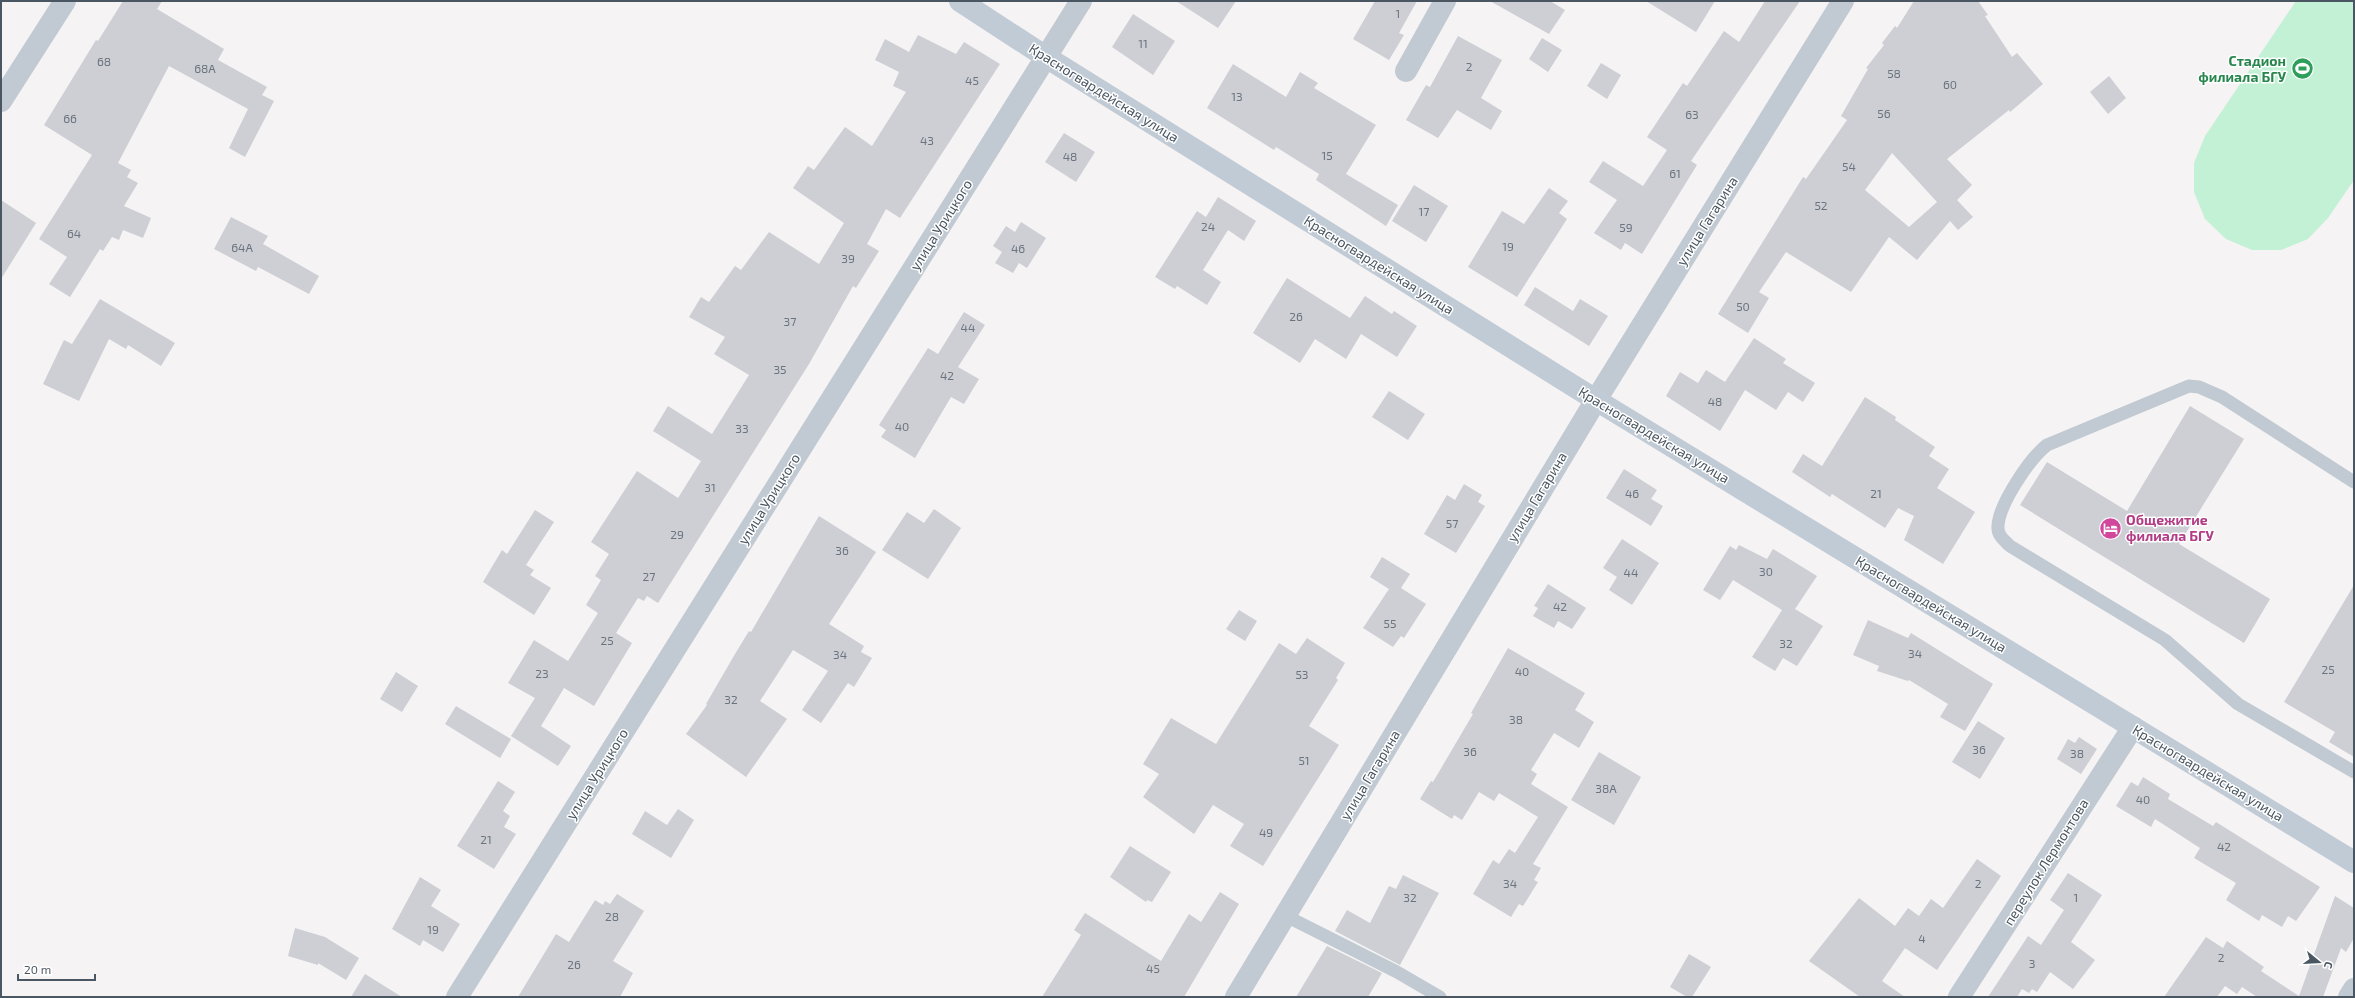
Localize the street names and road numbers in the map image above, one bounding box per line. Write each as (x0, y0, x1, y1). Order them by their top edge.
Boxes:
street label: Красногвардейская улица (1026, 39, 1182, 146)
street label: улица Гагарина (1672, 173, 1741, 269)
street label: улица Урицкого (906, 176, 975, 273)
street label: Красногвардейская улица (1301, 211, 1457, 318)
street label: Красногвардейская улица (1576, 383, 1733, 486)
street label: улица Гагарина (1503, 449, 1570, 545)
street label: улица Урицкого (734, 450, 803, 547)
street label: Красногвардейская улица (1853, 552, 2010, 655)
street label: Красногвардейская улица (2130, 721, 2287, 824)
street label: улица Урицкого (562, 725, 631, 822)
street label: улица Гагарина (1336, 727, 1403, 823)
street label: переулок Лермонтова (2000, 795, 2092, 928)

